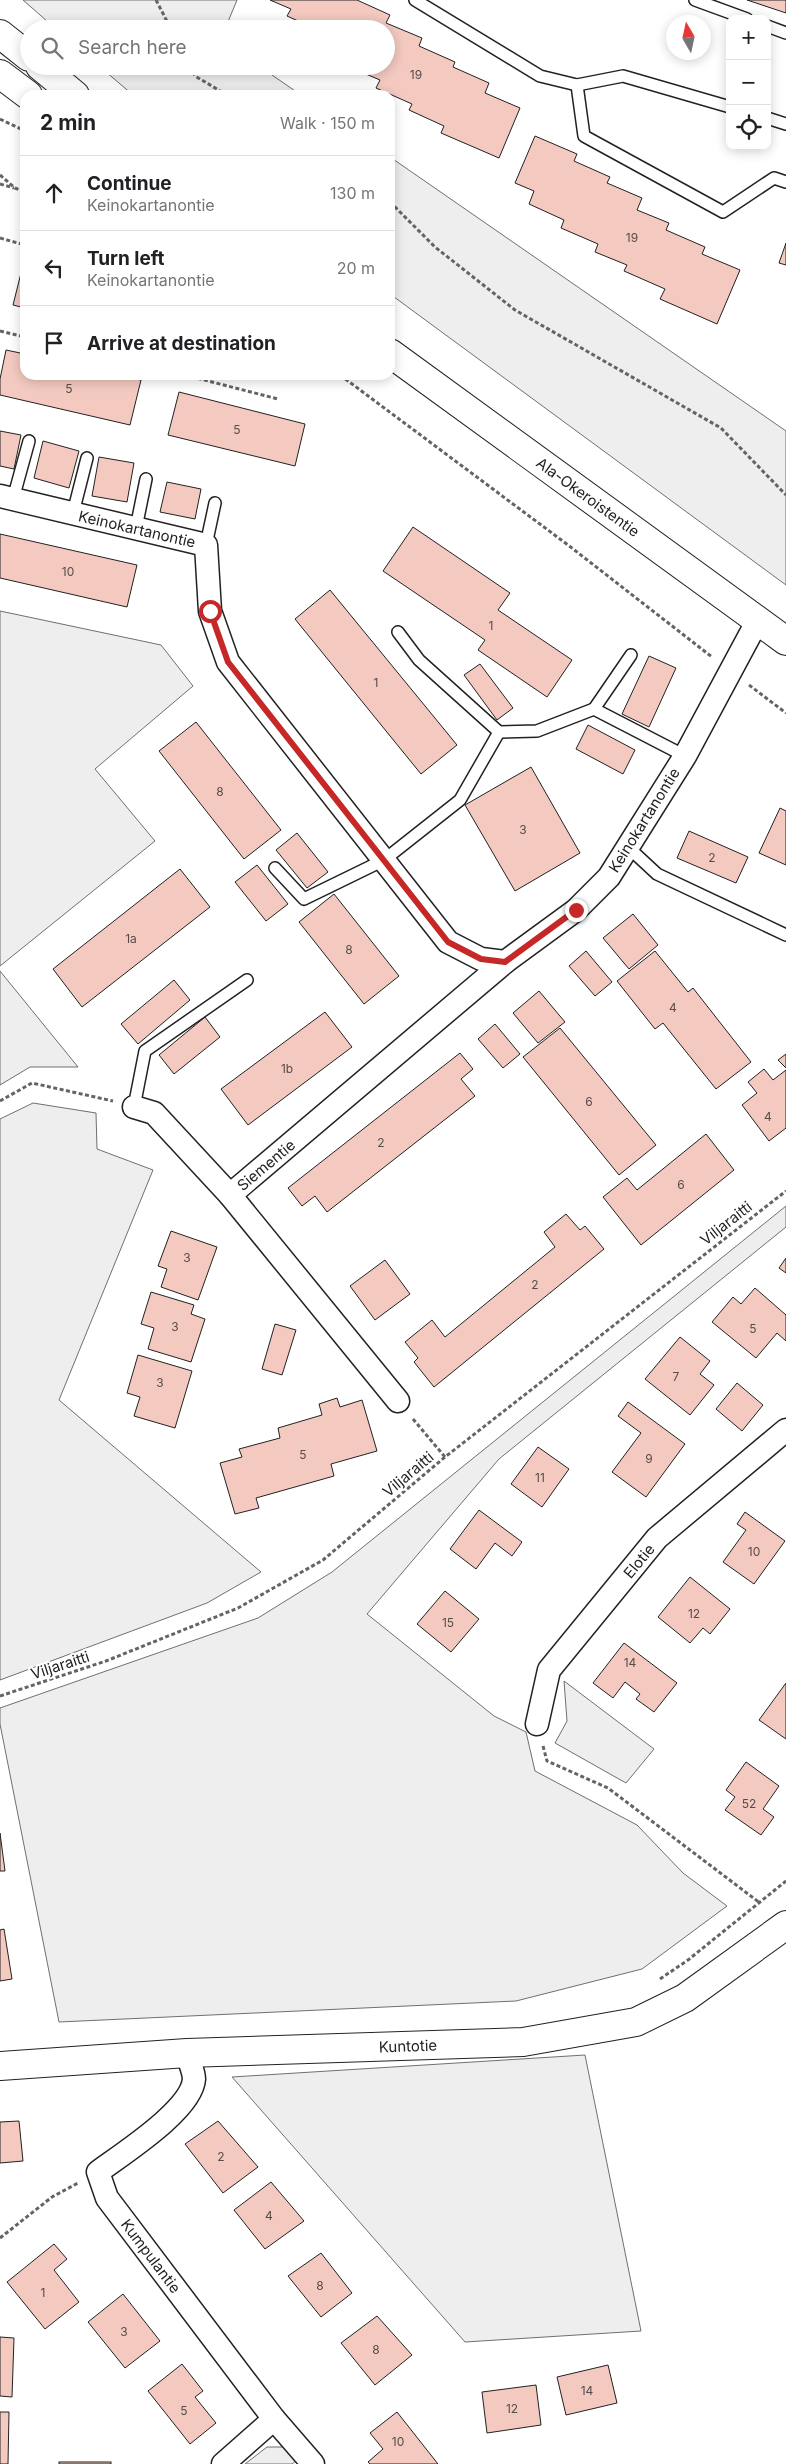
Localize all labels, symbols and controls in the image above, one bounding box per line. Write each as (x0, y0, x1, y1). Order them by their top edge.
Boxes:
north arrow (666, 15, 711, 60)
map controls (726, 15, 771, 150)
button: + (726, 15, 771, 60)
search box (20, 20, 395, 75)
icon: search (38, 34, 66, 62)
text: Search here (78, 36, 187, 59)
button: − (726, 60, 771, 105)
house number: 19 (410, 67, 422, 82)
button: locate (726, 105, 771, 150)
text: 2 min (40, 110, 96, 135)
text: Walk · 150 m (280, 113, 375, 133)
text: Continue (87, 172, 172, 195)
icon: ahead (40, 179, 68, 207)
text: 130 m (330, 183, 375, 203)
text: Keinokartanontie (87, 195, 215, 215)
house number: 19 (626, 230, 638, 245)
text: Turn left (87, 247, 165, 270)
icon: left (40, 254, 68, 282)
text: 20 m (337, 258, 375, 278)
text: Keinokartanontie (87, 270, 215, 290)
icon: arrive (40, 329, 68, 357)
text: Arrive at destination (87, 332, 276, 355)
house number: 5 (65, 381, 73, 396)
house number: 5 (233, 422, 241, 437)
street label: Ala-Okeroistentie (533, 453, 643, 541)
street label: Keinokartanontie (77, 506, 197, 552)
house number: 10 (62, 564, 74, 579)
route start (199, 600, 222, 623)
house number: 1 (489, 618, 493, 633)
house number: 1 (374, 675, 378, 690)
street label: Keinokartanontie (604, 764, 684, 876)
house number: 8 (216, 784, 224, 799)
house number: 3 (519, 822, 527, 837)
house number: 2 (708, 850, 716, 865)
route end (565, 899, 588, 922)
house number: 1a (125, 931, 137, 946)
house number: 8 (345, 942, 353, 957)
house number: 4 (669, 1000, 677, 1015)
house number: 1b (281, 1061, 293, 1076)
house number: 6 (585, 1094, 593, 1109)
house number: 4 (764, 1109, 772, 1124)
street label: Siementie (233, 1135, 299, 1195)
house number: 2 (377, 1135, 385, 1150)
house number: 6 (677, 1177, 685, 1192)
street label: Viljaraitti (696, 1197, 756, 1249)
house number: 3 (183, 1250, 191, 1265)
house number: 2 (531, 1277, 539, 1292)
house number: 3 (171, 1319, 179, 1334)
house number: 5 (749, 1321, 757, 1336)
house number: 7 (673, 1369, 680, 1384)
house number: 3 (156, 1375, 164, 1390)
house number: 5 (299, 1447, 307, 1462)
street label: Viljaraitti (379, 1447, 437, 1501)
house number: 9 (645, 1451, 653, 1466)
house number: 11 (535, 1470, 545, 1485)
street label: Elotie (619, 1540, 659, 1582)
house number: 10 (748, 1544, 760, 1559)
house number: 12 (688, 1606, 700, 1621)
house number: 15 (442, 1615, 454, 1630)
street label: Viljaraitti (28, 1647, 92, 1683)
house number: 14 (624, 1655, 637, 1670)
house number: 52 (742, 1796, 756, 1811)
street label: Kuntotie (379, 2035, 437, 2057)
house number: 2 (217, 2149, 225, 2164)
house number: 4 (265, 2208, 273, 2223)
street label: Kumpulantie (117, 2215, 185, 2297)
house number: 8 (316, 2278, 324, 2293)
house number: 1 (41, 2285, 45, 2300)
house number: 3 (120, 2324, 128, 2339)
house number: 8 (372, 2342, 380, 2357)
house number: 14 (581, 2383, 594, 2398)
house number: 12 (506, 2401, 518, 2416)
house number: 5 (180, 2403, 188, 2418)
house number: 10 (392, 2434, 404, 2449)

